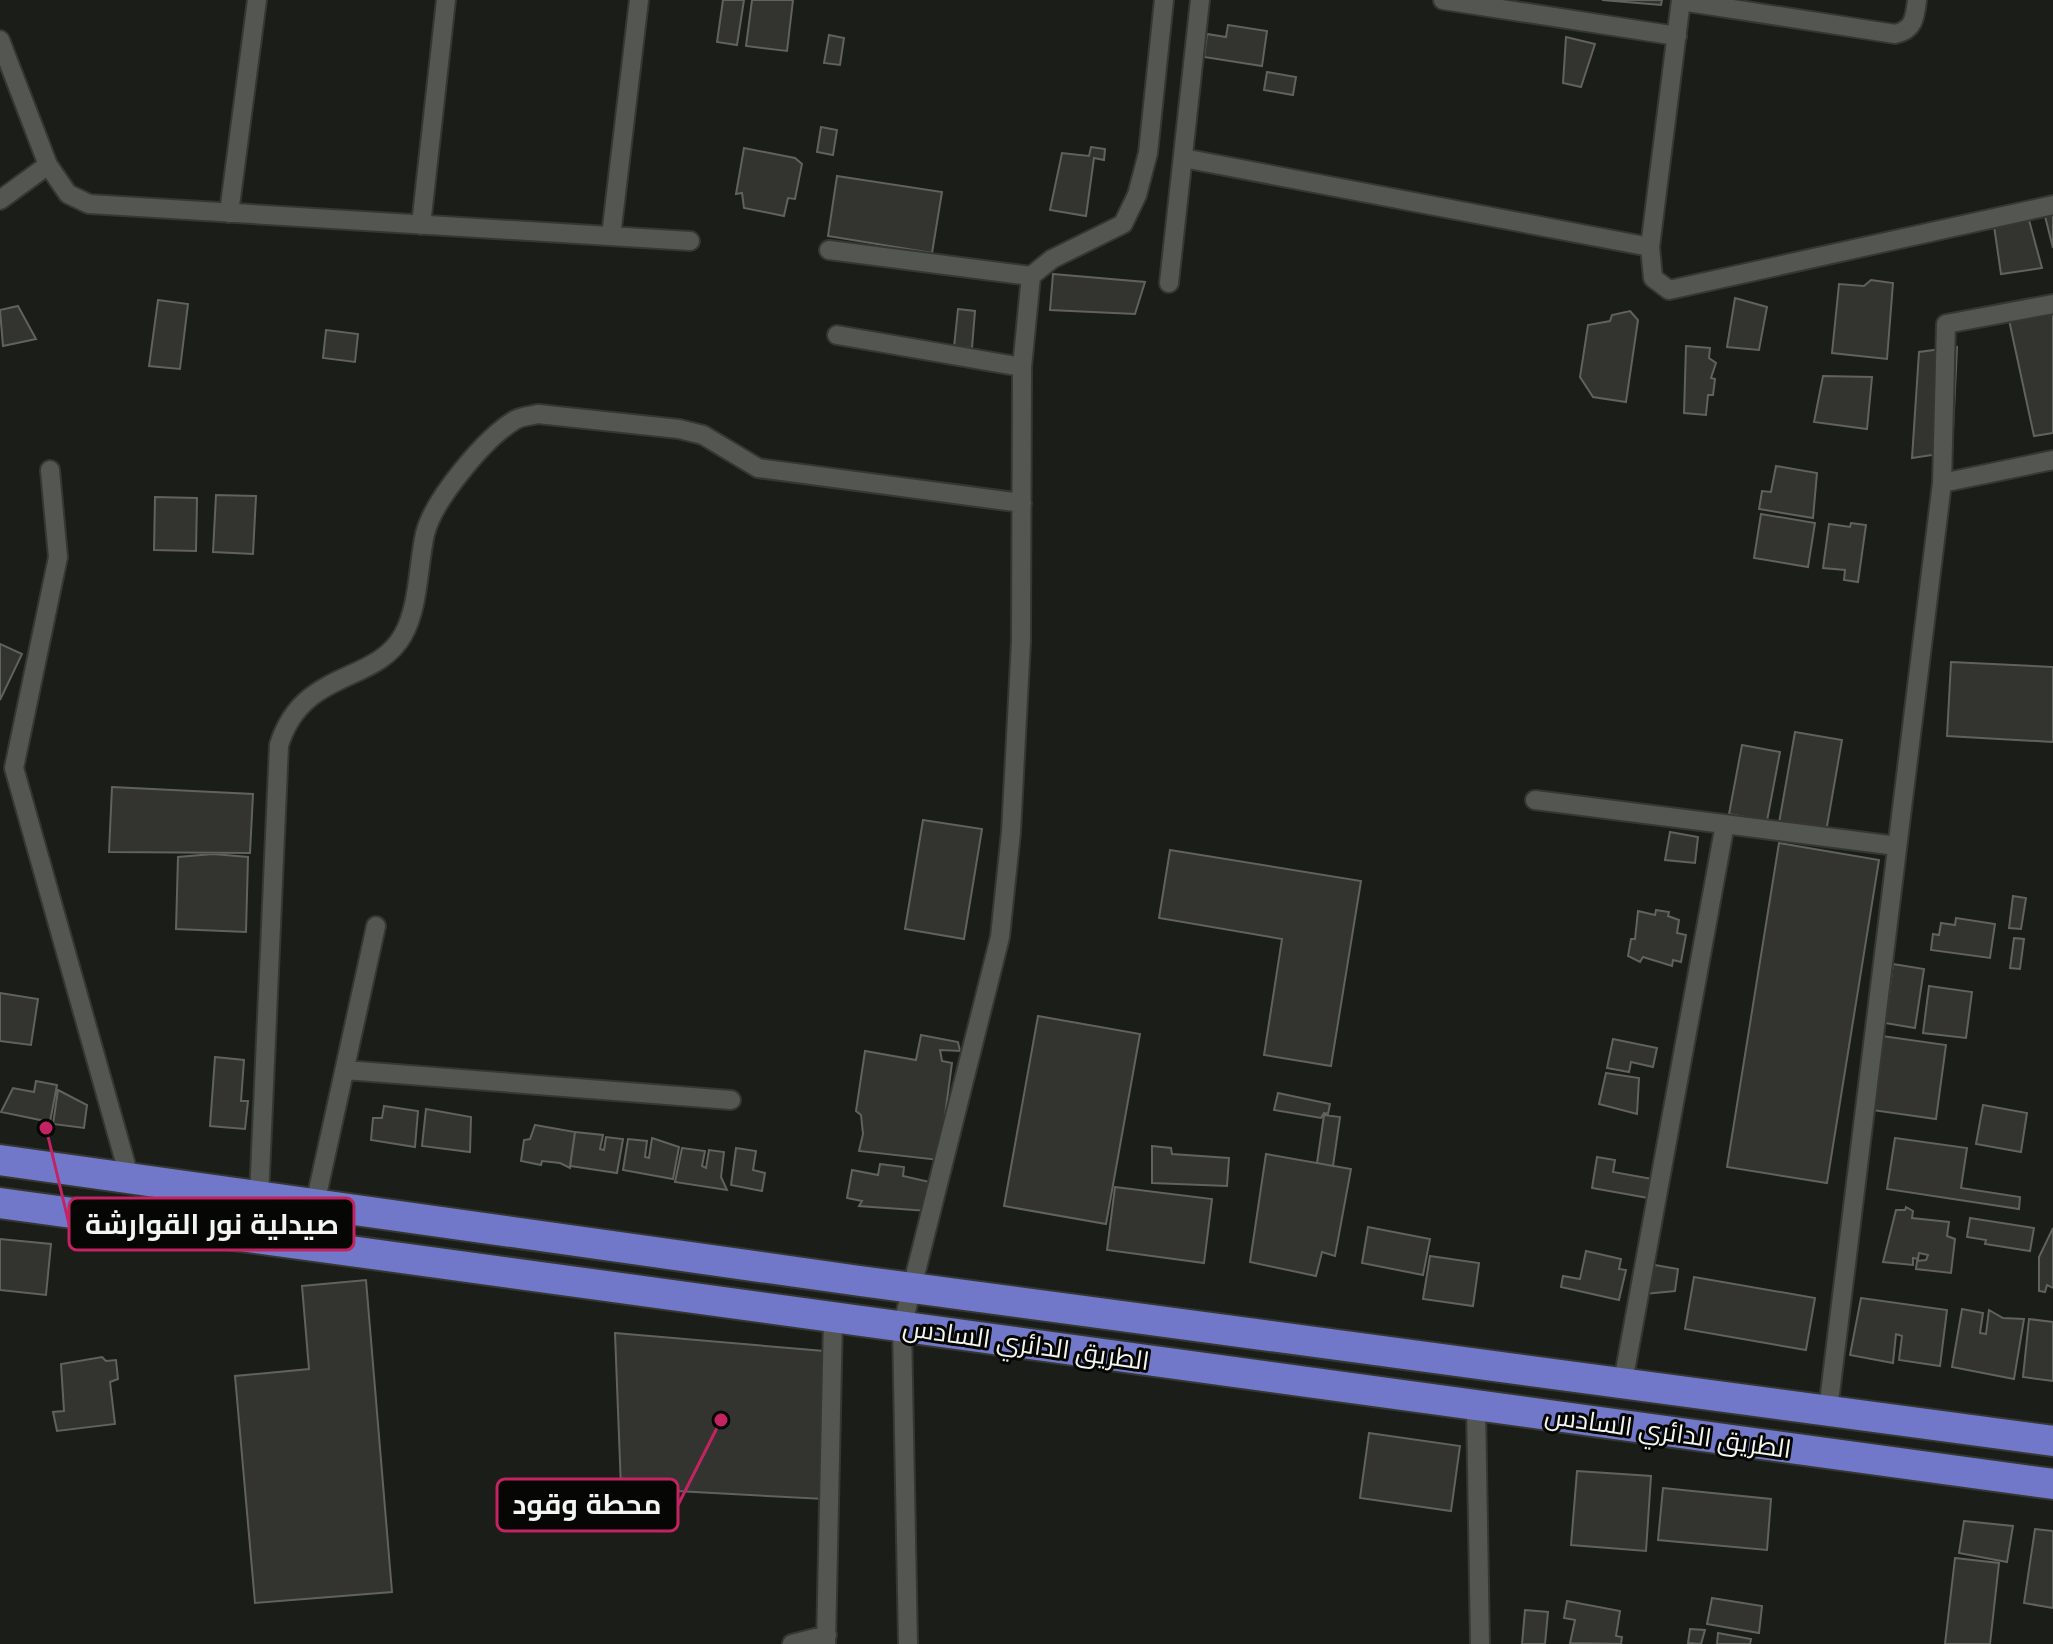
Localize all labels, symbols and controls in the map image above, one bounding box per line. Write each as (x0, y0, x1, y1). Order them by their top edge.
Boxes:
callout: صيدلية نور القوارشة (69, 1198, 354, 1250)
text: صيدلية نور القوارشة (85, 1207, 339, 1241)
street label: الطريق الدائري السادس (900, 1311, 1151, 1381)
street label: الطريق الدائري السادس (1542, 1399, 1793, 1469)
callout: محطة وقود (497, 1479, 678, 1531)
text: محطة وقود (513, 1487, 661, 1521)

